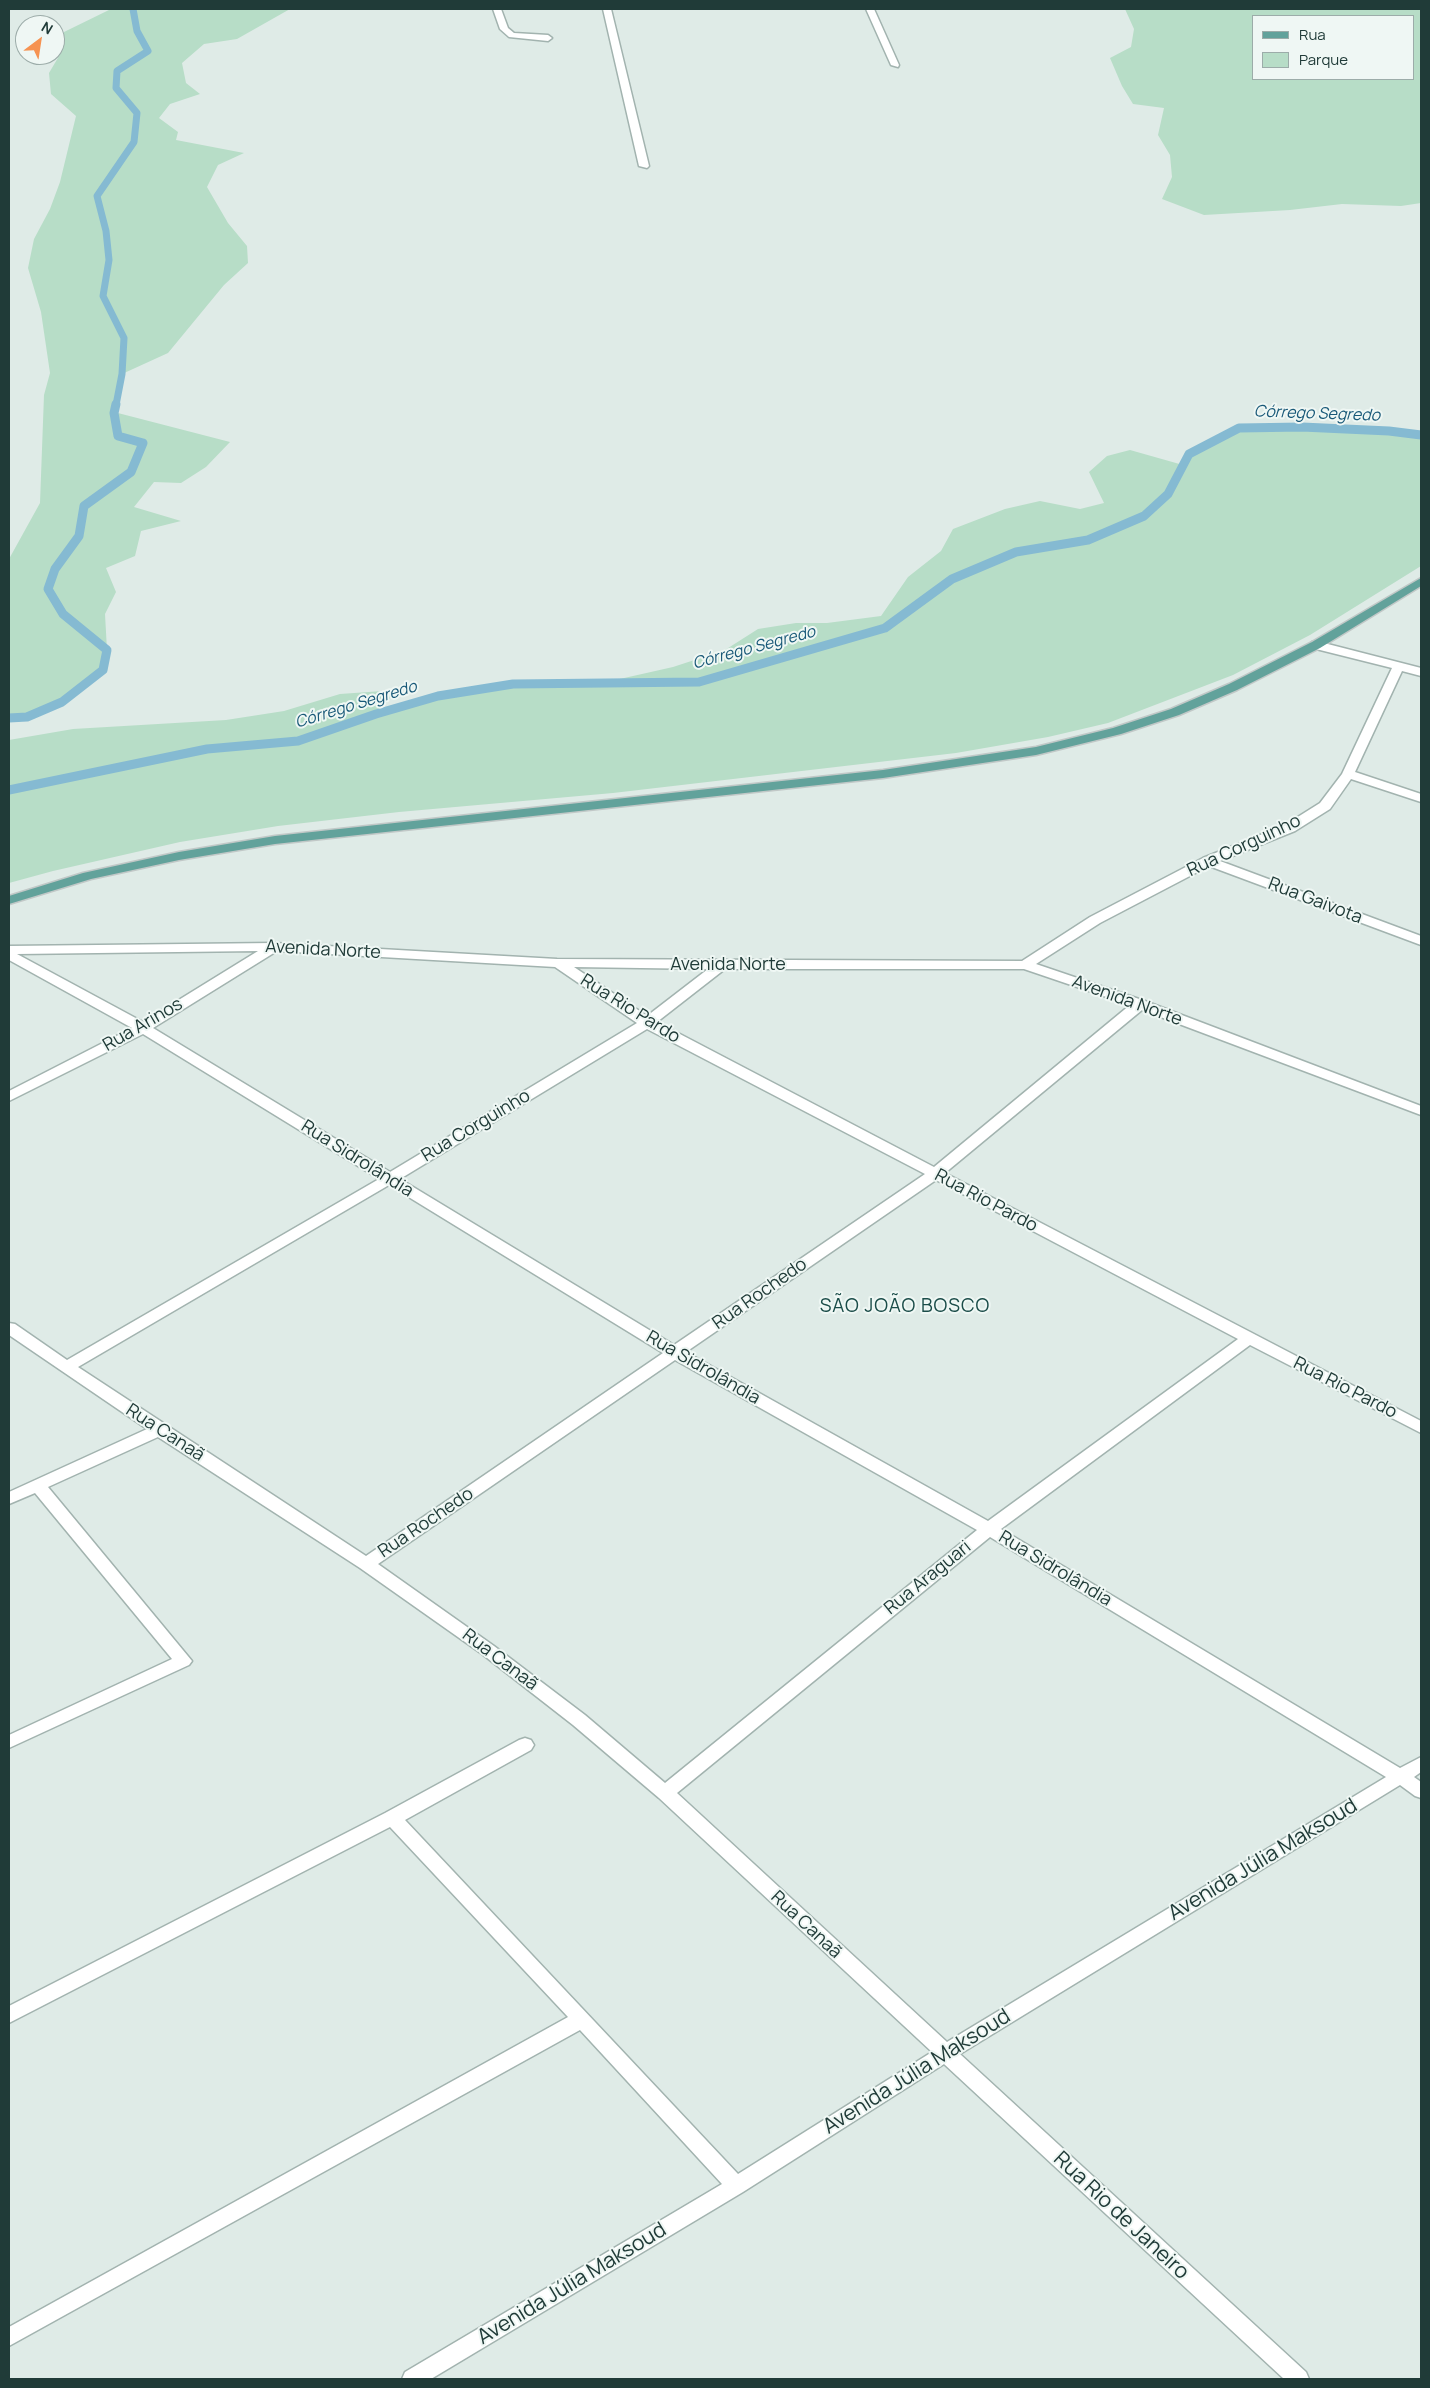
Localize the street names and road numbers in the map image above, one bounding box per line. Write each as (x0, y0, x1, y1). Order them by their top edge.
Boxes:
street label: Rua Corguinho (1184, 810, 1304, 882)
street label: Rua Gaivota (1265, 873, 1365, 929)
street label: Avenida Norte (265, 936, 381, 964)
street label: Avenida Norte (670, 954, 786, 976)
street label: Rua Rio Pardo (576, 970, 684, 1048)
street label: Avenida Norte (1069, 971, 1185, 1031)
street label: Rua Arinos (99, 994, 187, 1056)
street label: Rua Corguinho (418, 1085, 534, 1167)
street label: Rua Sidrolândia (297, 1116, 417, 1202)
street label: Rua Rio Pardo (931, 1165, 1041, 1237)
street label: Rua Rochedo (709, 1254, 811, 1334)
street label: Rua Sidrolândia (642, 1327, 764, 1409)
street label: Rua Rio Pardo (1290, 1353, 1400, 1423)
street label: Rua Canaã (122, 1400, 208, 1466)
street label: Rua Rochedo (374, 1483, 478, 1563)
street label: Rua Sidrolândia (994, 1527, 1116, 1611)
street label: Rua Araguari (880, 1537, 976, 1619)
street label: Rua Canaã (458, 1625, 542, 1695)
street label: Avenida Júlia Maksoud (1164, 1794, 1362, 1926)
street label: Rua Canaã (766, 1887, 846, 1963)
street label: Avenida Júlia Maksoud (819, 2004, 1015, 2140)
street label: Rua Rio de Janeiro (1048, 2147, 1194, 2285)
street label: Avenida Júlia Maksoud (473, 2218, 671, 2350)

